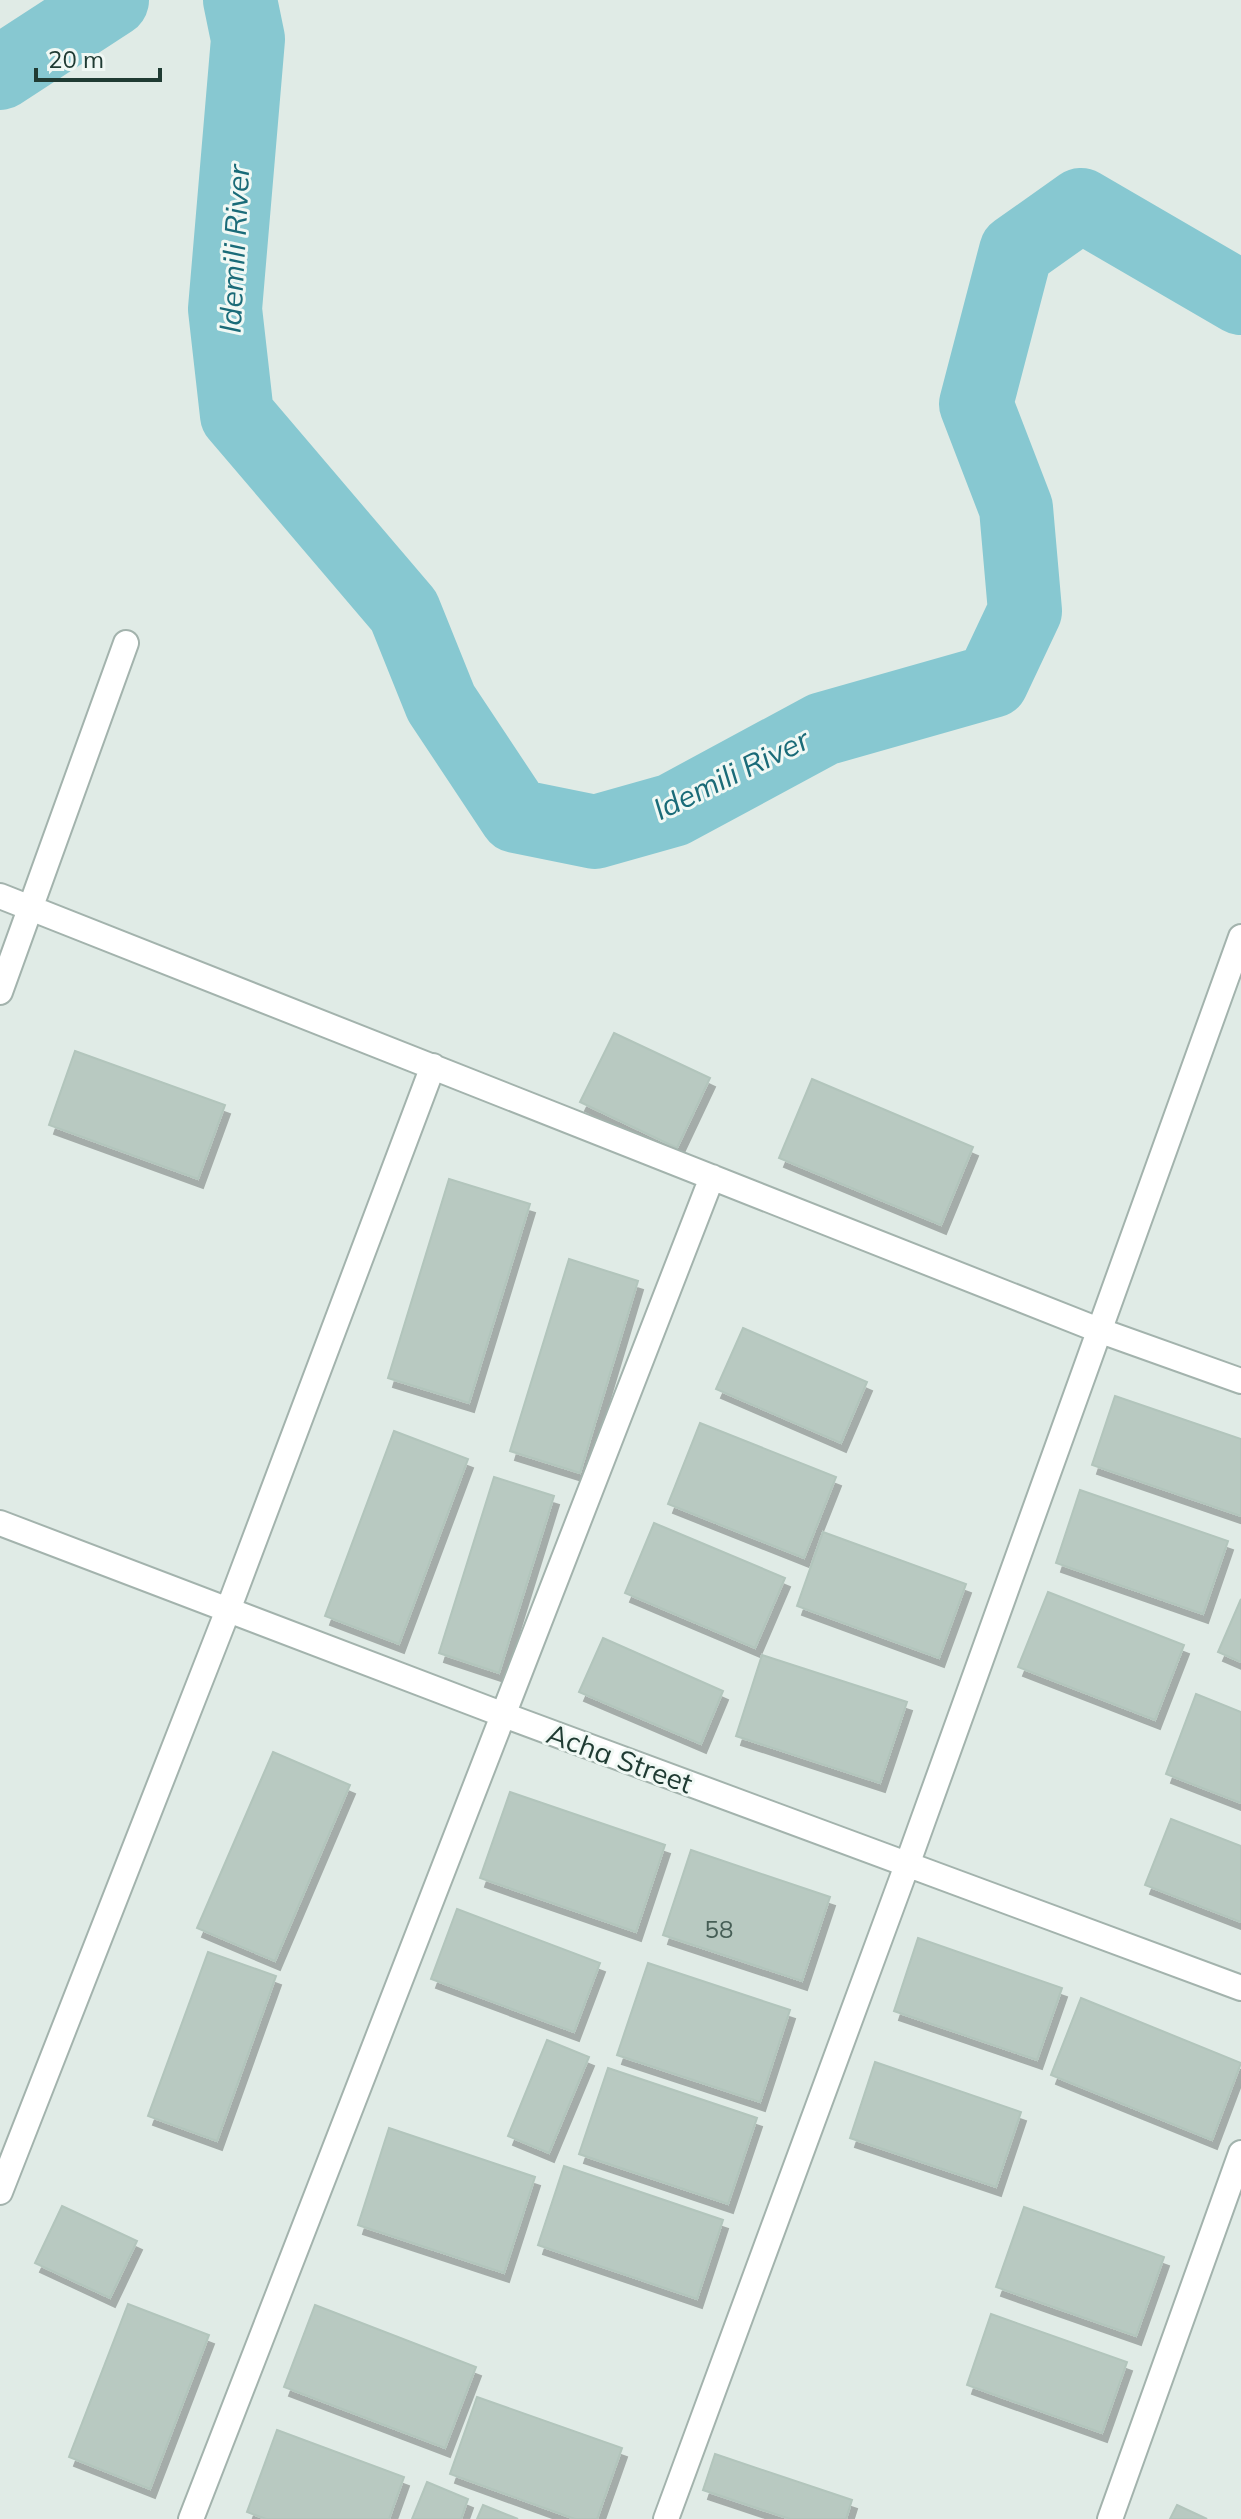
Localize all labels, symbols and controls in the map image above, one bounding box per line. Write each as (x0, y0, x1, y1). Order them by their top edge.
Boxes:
scale bar (36, 32, 160, 82)
text: 20 m (48, 44, 104, 74)
water label: Idemili River (211, 163, 257, 334)
water label: Idemili River (647, 720, 816, 828)
street label: Acha Street (542, 1716, 698, 1801)
house number: 58 (705, 1914, 733, 1944)

